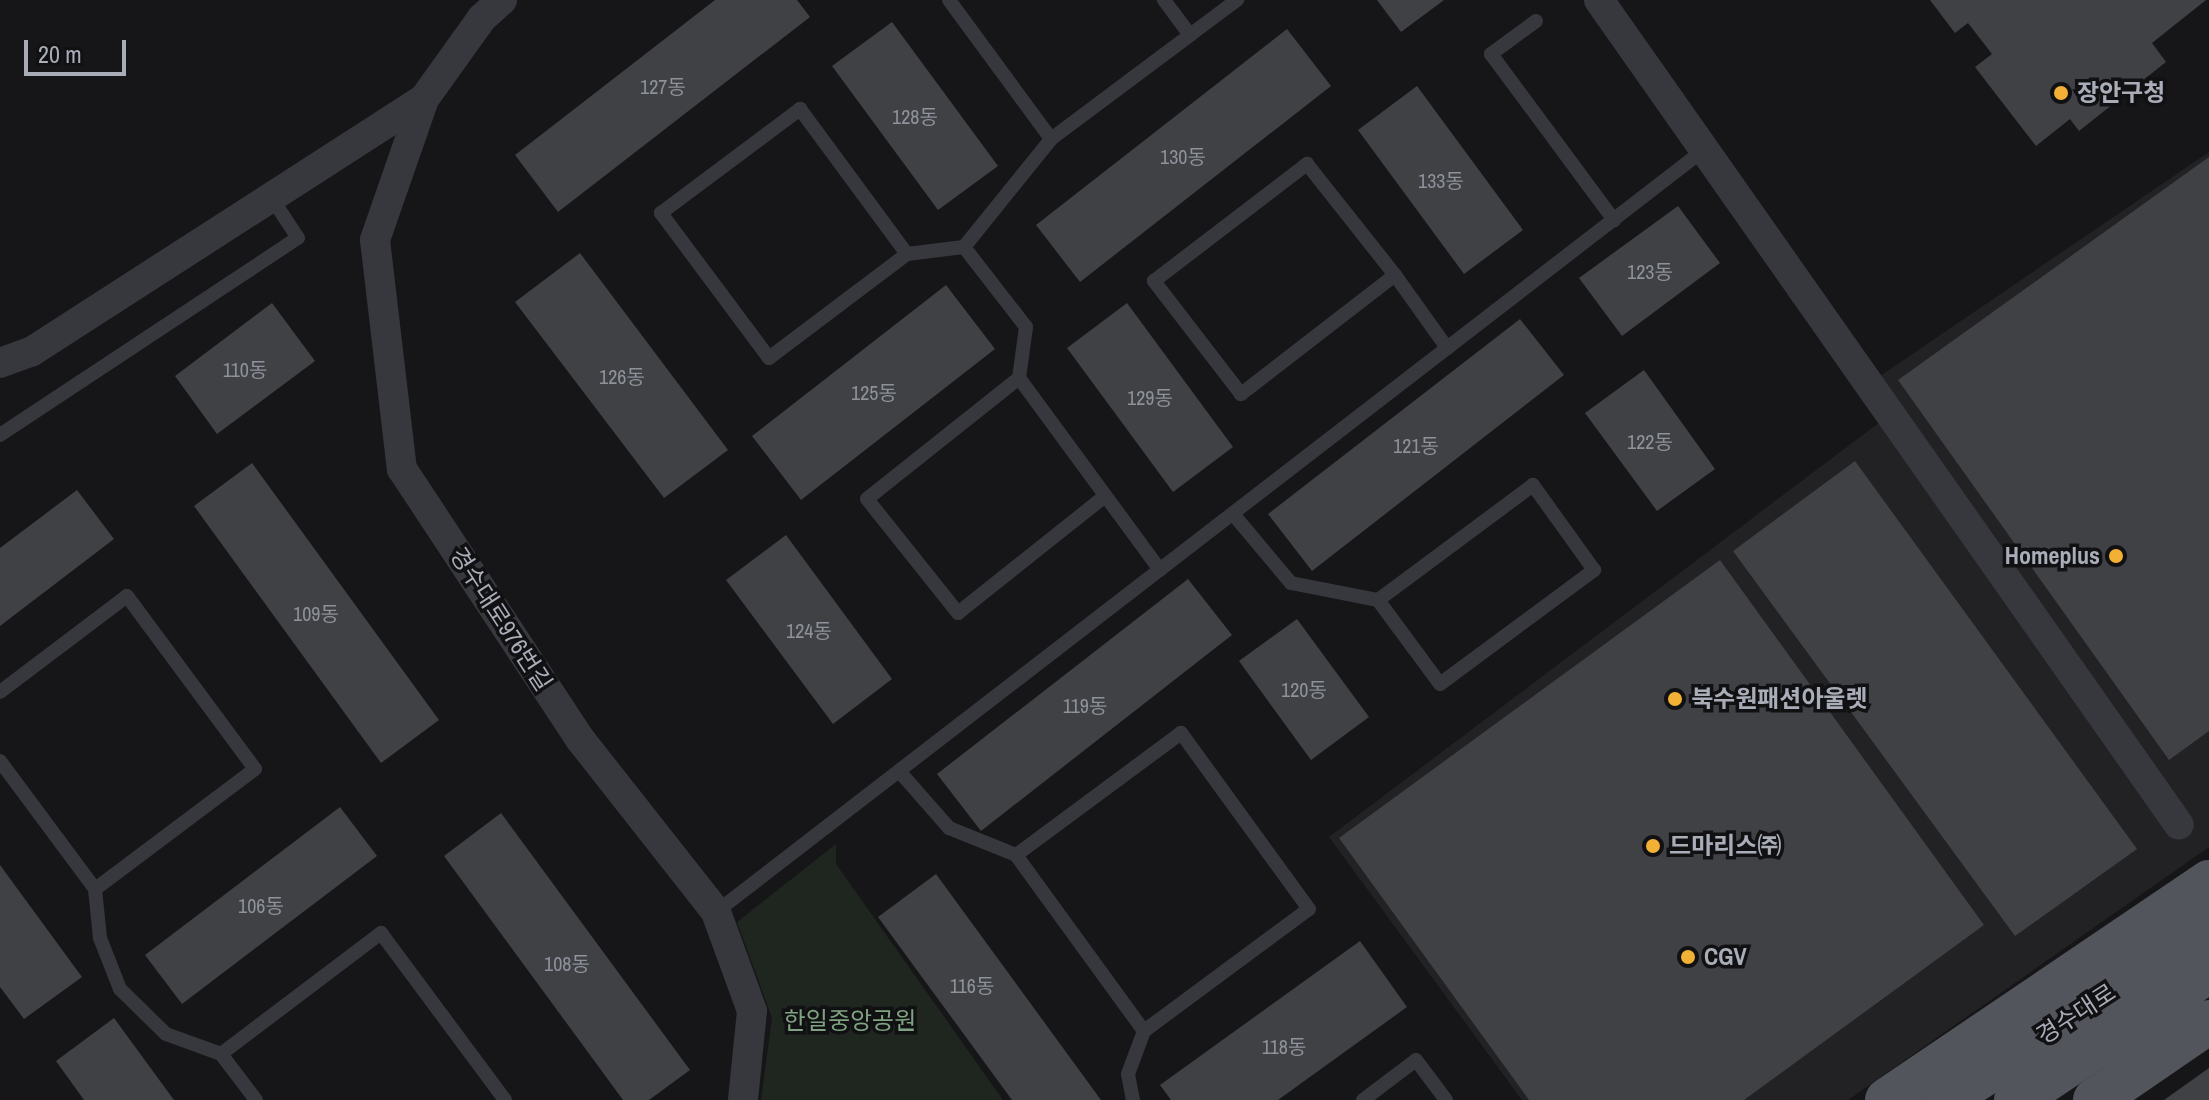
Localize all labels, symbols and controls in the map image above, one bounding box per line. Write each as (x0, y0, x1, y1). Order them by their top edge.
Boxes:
scale bar (28, 24, 130, 74)
text: 20 m (38, 38, 82, 70)
house number: 127동 (640, 74, 686, 98)
place label: 장안구청 (2077, 79, 2165, 107)
marker: 장안구청 (2052, 84, 2070, 102)
house number: 128동 (892, 104, 938, 128)
house number: 130동 (1160, 144, 1206, 168)
house number: 133동 (1418, 168, 1464, 192)
house number: 123동 (1627, 259, 1673, 283)
house number: 110동 (223, 357, 267, 381)
house number: 126동 (599, 364, 645, 388)
house number: 125동 (851, 380, 897, 404)
house number: 129동 (1127, 385, 1173, 409)
house number: 122동 (1627, 429, 1673, 453)
house number: 121동 (1393, 433, 1439, 457)
street label: 경수대로976번길 (444, 542, 558, 696)
place label: Homeplus (2005, 542, 2100, 570)
marker: Homeplus (2107, 547, 2125, 565)
house number: 109동 (293, 601, 339, 625)
house number: 124동 (786, 618, 832, 642)
house number: 120동 (1281, 677, 1327, 701)
place label: 북수원패션아울렛 (1691, 685, 1868, 713)
marker: 북수원패션아울렛 (1666, 690, 1684, 708)
house number: 119동 (1063, 693, 1107, 717)
place label: 드마리스㈜ (1669, 832, 1781, 860)
marker: 드마리스㈜ (1644, 837, 1662, 855)
house number: 106동 (238, 893, 284, 917)
place label: CGV (1704, 943, 1747, 971)
marker: CGV (1679, 948, 1697, 966)
house number: 108동 (544, 951, 590, 975)
house number: 116동 (950, 973, 994, 997)
street label: 경수대로 (2031, 978, 2121, 1050)
park label: 한일중앙공원 (784, 1007, 916, 1035)
house number: 118동 (1262, 1034, 1306, 1058)

